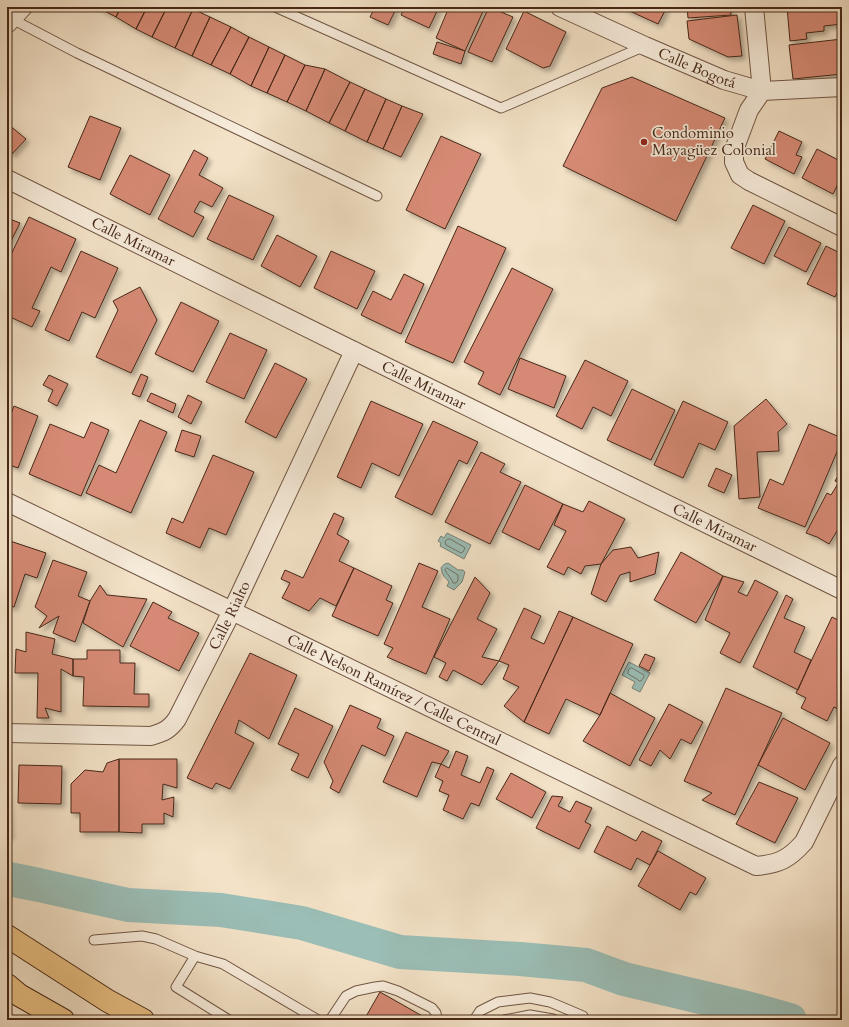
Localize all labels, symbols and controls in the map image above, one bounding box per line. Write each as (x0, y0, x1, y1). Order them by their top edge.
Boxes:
street label: Calle Bogotá (655, 43, 739, 93)
place label: Condominio Mayagüez Colonial (652, 123, 776, 160)
marker: Condominio Mayagüez Colonial (639, 137, 649, 147)
street label: Calle Miramar (88, 212, 179, 271)
street label: Calle Miramar (378, 356, 470, 414)
street label: Calle Miramar (669, 499, 761, 557)
street label: Calle Rialto (204, 578, 255, 653)
street label: Calle Nelson Ramírez / Calle Central (284, 629, 504, 750)

